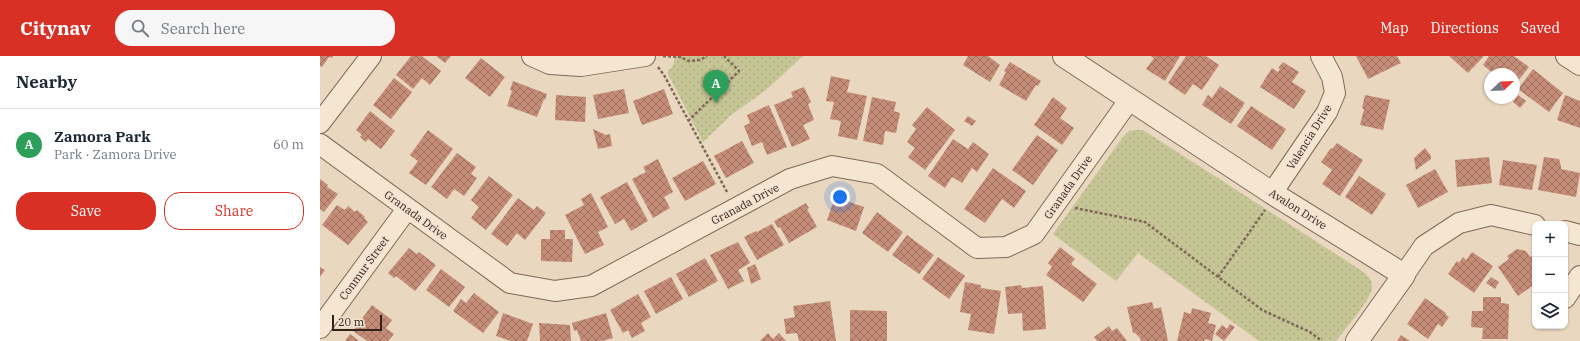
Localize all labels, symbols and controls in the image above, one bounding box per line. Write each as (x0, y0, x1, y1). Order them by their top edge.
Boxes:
search box (115, 10, 395, 46)
text: Citynav (20, 16, 91, 40)
icon: search (129, 17, 151, 39)
text: Search here (161, 19, 245, 38)
text: Map (1380, 19, 1409, 37)
text: Directions (1431, 19, 1499, 37)
text: Saved (1521, 19, 1560, 37)
north arrow (1484, 68, 1520, 104)
pin: A (703, 70, 729, 103)
text: Nearby (16, 71, 77, 93)
street label: Valencia Drive (1283, 102, 1335, 172)
text: Zamora Park (54, 127, 151, 146)
text: A (24, 136, 34, 153)
text: 60 m (273, 136, 304, 153)
text: Park · Zamora Drive (54, 146, 176, 163)
street label: Granada Drive (1041, 152, 1095, 222)
street label: Granada Drive (709, 180, 781, 228)
street label: Avalon Drive (1266, 186, 1330, 232)
street label: Granada Drive (382, 187, 450, 243)
your location (830, 187, 850, 207)
button: Save (16, 192, 156, 230)
button: Share (164, 192, 304, 230)
map controls (1532, 221, 1568, 329)
button: + (1532, 221, 1568, 257)
street label: Conmur Street (336, 233, 392, 303)
button: − (1532, 257, 1568, 293)
button: layers (1532, 293, 1568, 329)
scale bar (332, 313, 382, 332)
text: 20 m (338, 315, 364, 329)

